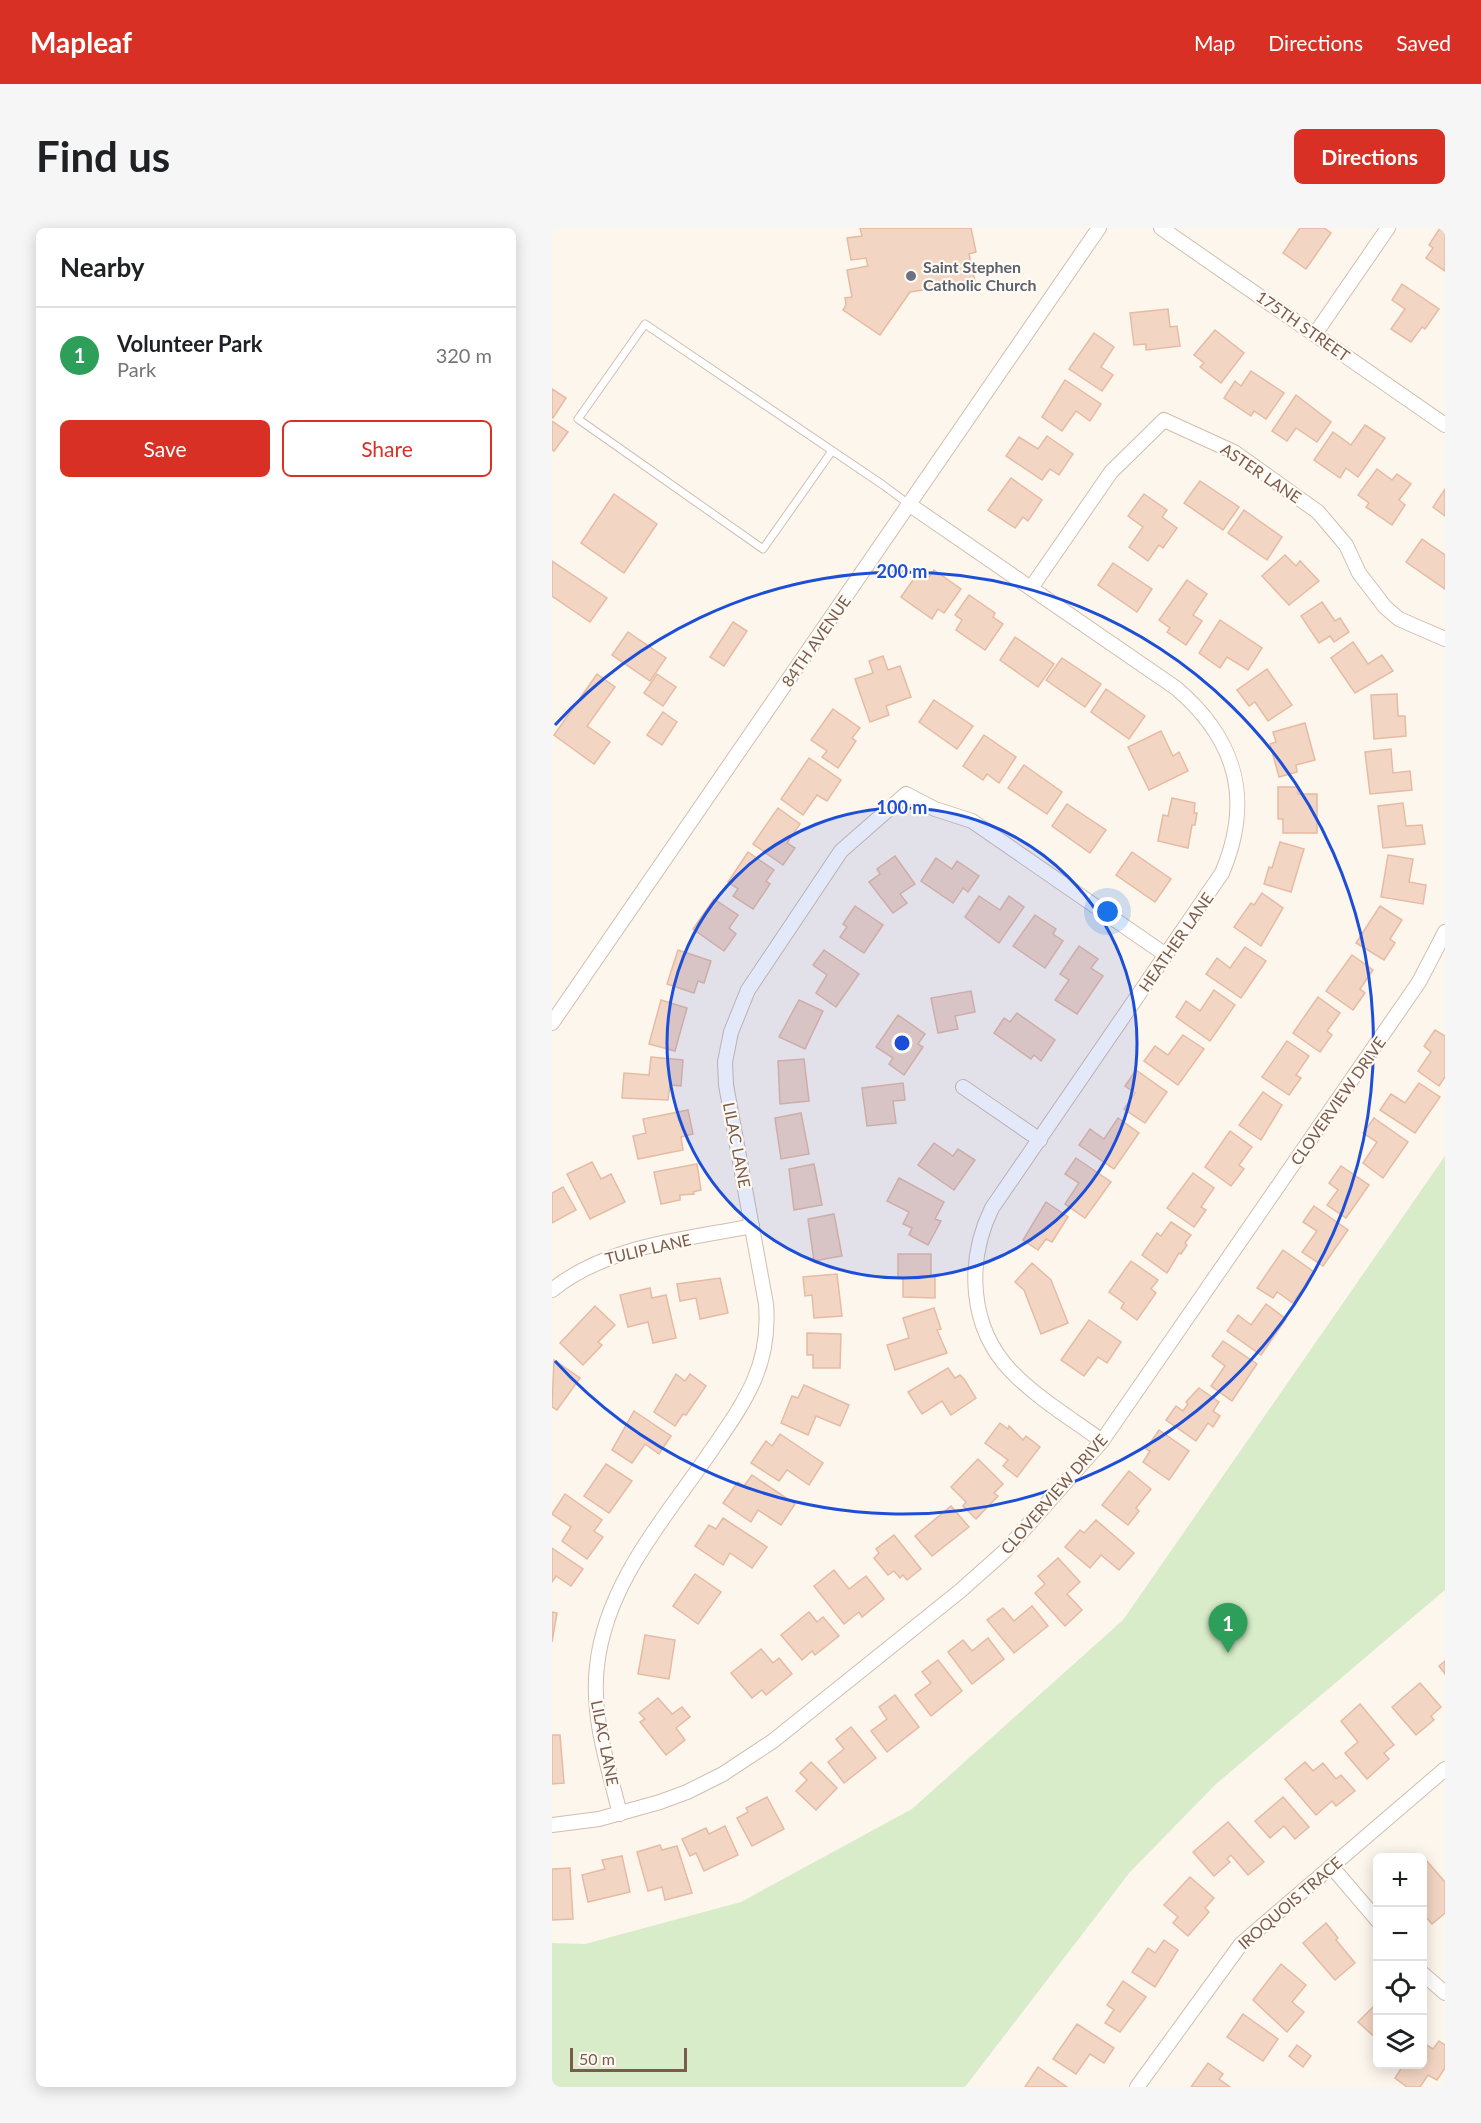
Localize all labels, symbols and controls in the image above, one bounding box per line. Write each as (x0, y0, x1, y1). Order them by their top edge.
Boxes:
text: Mapleaf (30, 25, 132, 59)
text: Map (1194, 30, 1235, 55)
text: Directions (1268, 30, 1363, 55)
text: Saved (1396, 30, 1451, 55)
button: Directions (1294, 129, 1445, 184)
text: Find us (36, 131, 170, 181)
text: Nearby (60, 251, 145, 283)
place label: Saint Stephen Catholic Church (923, 257, 1037, 294)
marker: Saint Stephen Catholic Church (904, 269, 918, 283)
street label: 175TH STREET (1253, 286, 1354, 365)
text: Volunteer Park (117, 330, 262, 357)
text: 1 (74, 343, 85, 367)
text: 320 m (436, 343, 492, 367)
text: Park (117, 357, 156, 381)
button: Save (60, 420, 270, 477)
button: Share (282, 420, 492, 477)
street label: ASTER LANE (1217, 439, 1305, 506)
text: 200 m (877, 560, 927, 582)
street label: 84TH AVENUE (777, 591, 854, 690)
text: 100 m (877, 796, 927, 818)
street label: HEATHER LANE (1134, 888, 1217, 995)
your location (1093, 897, 1122, 926)
centre of rings (892, 1033, 912, 1053)
street label: CLOVERVIEW DRIVE (1286, 1033, 1389, 1169)
street label: LILAC LANE (720, 1101, 755, 1189)
street label: TULIP LANE (603, 1229, 693, 1268)
street label: CLOVERVIEW DRIVE (996, 1430, 1111, 1557)
pin: 1 (1208, 1604, 1248, 1653)
street label: LILAC LANE (588, 1699, 623, 1787)
street label: IROQUOIS TRACE (1234, 1852, 1345, 1953)
map controls (1373, 1853, 1427, 2069)
button: + (1373, 1853, 1427, 1907)
button: − (1373, 1907, 1427, 1961)
button: locate (1373, 1961, 1427, 2015)
button: layers (1373, 2015, 1427, 2069)
scale bar (570, 2045, 687, 2072)
text: 50 m (579, 2049, 615, 2068)

